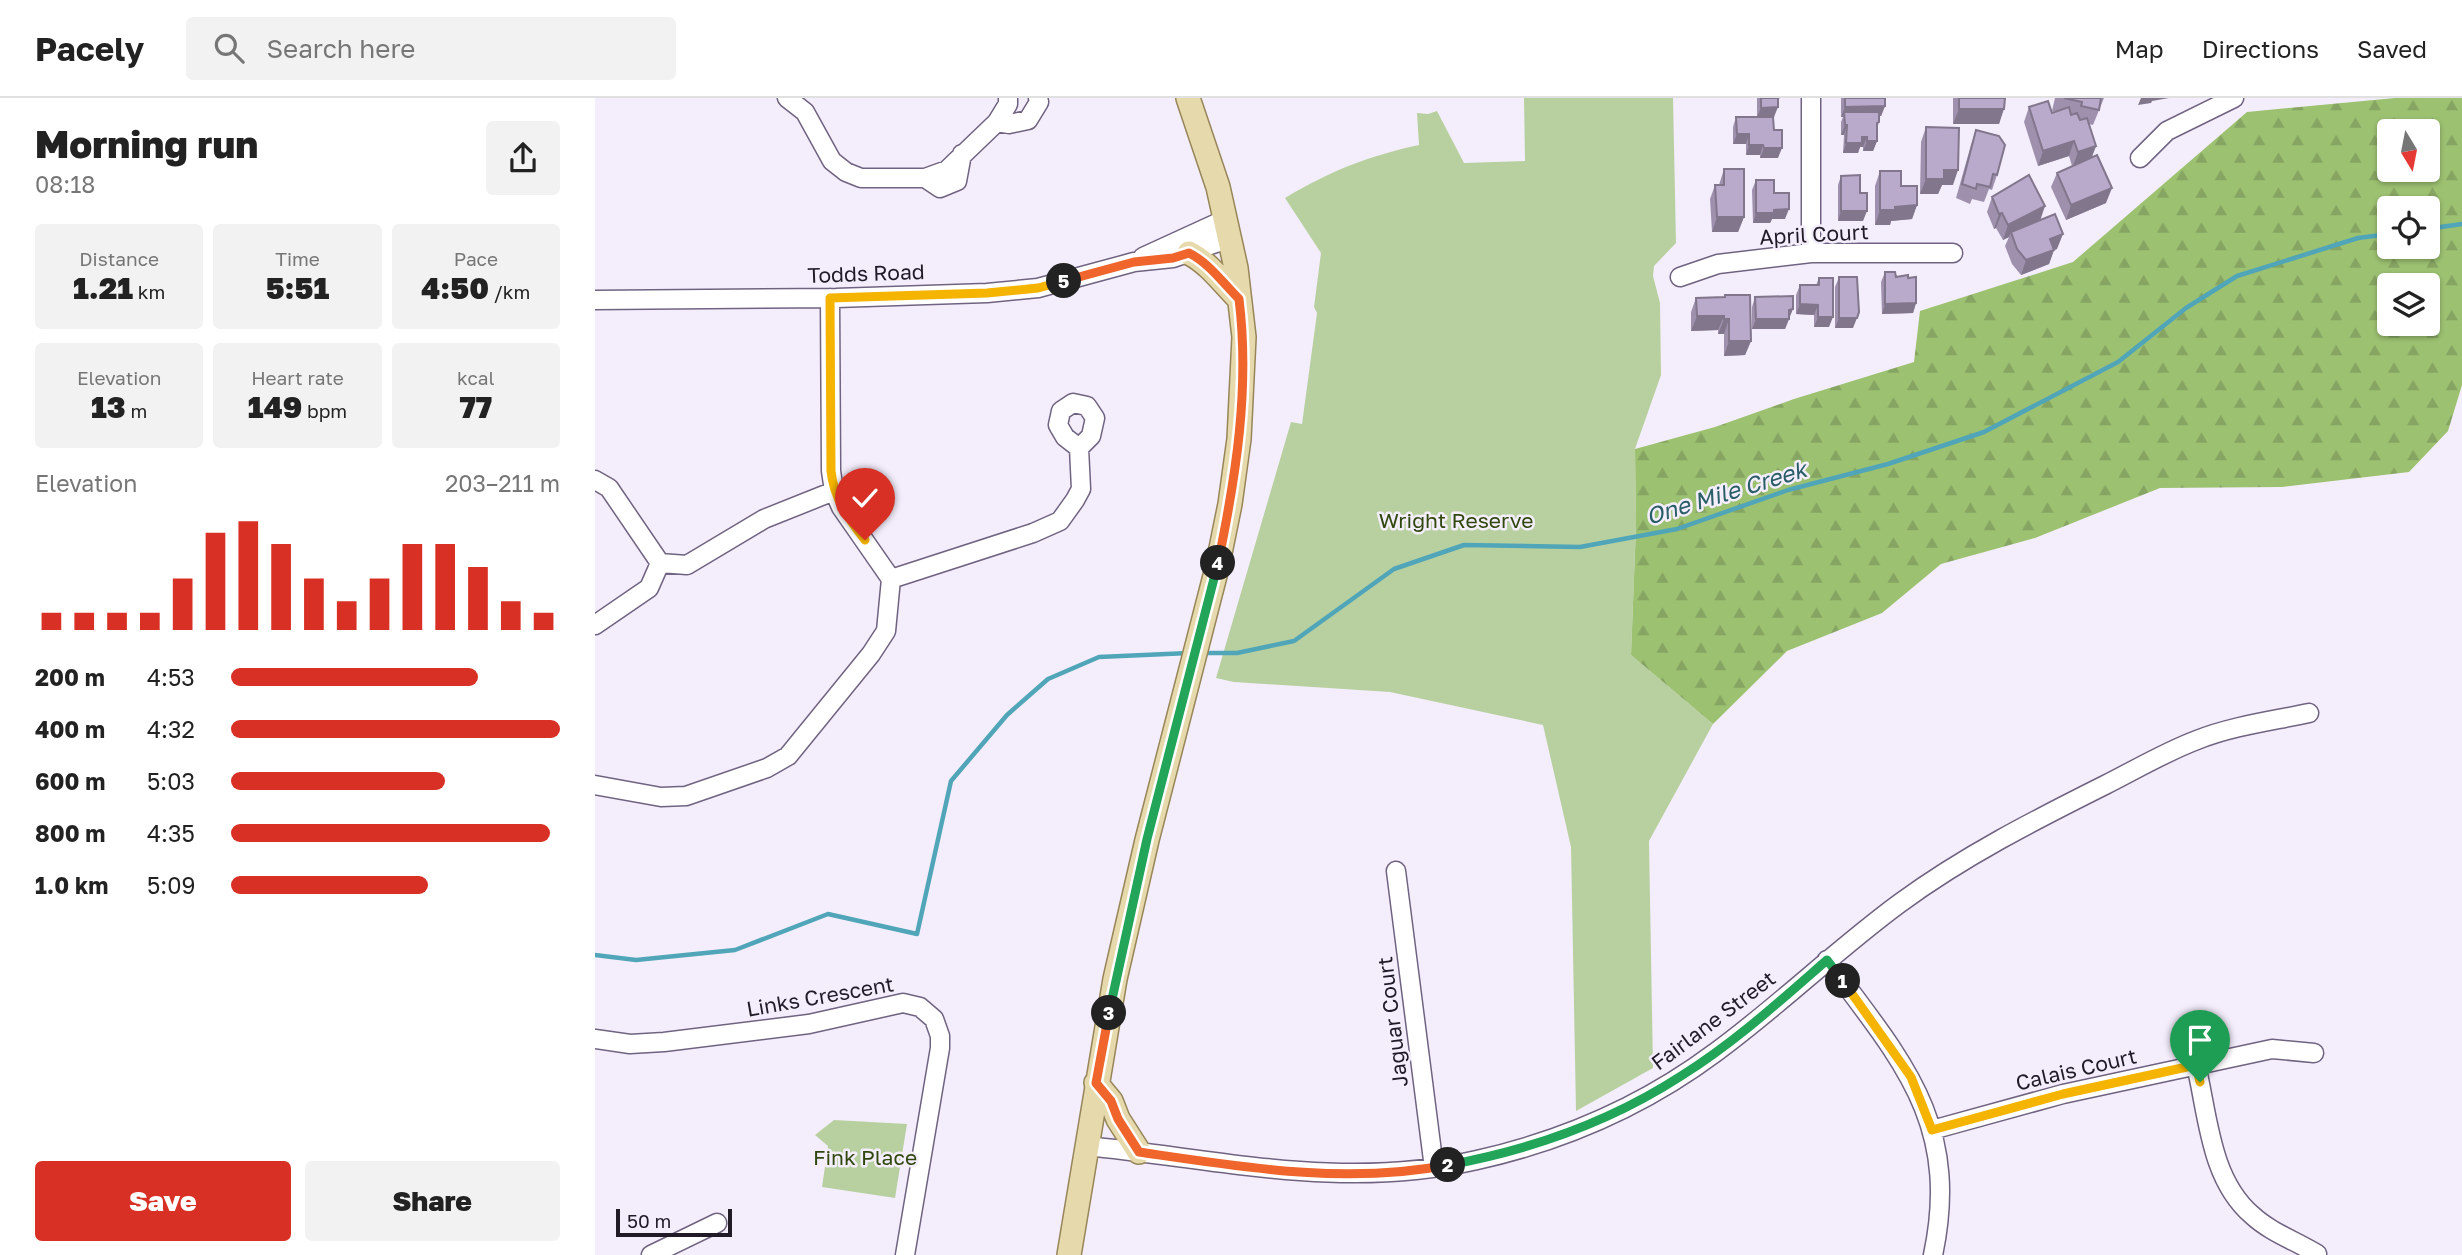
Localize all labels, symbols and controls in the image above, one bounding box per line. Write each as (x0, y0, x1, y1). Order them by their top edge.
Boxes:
search box (186, 17, 676, 80)
text: Pacely (35, 29, 144, 68)
icon: search (210, 29, 248, 67)
text: Search here (266, 33, 415, 64)
text: Map (2115, 34, 2164, 63)
text: Directions (2202, 34, 2319, 63)
text: Saved (2357, 34, 2427, 63)
north arrow (2377, 119, 2439, 182)
map controls (2377, 119, 2440, 336)
text: Morning run (35, 121, 258, 166)
button: share (486, 121, 560, 195)
text: 08:18 (35, 170, 95, 198)
button: locate (2377, 196, 2440, 259)
street label: April Court (1759, 218, 1869, 250)
text: Distance (79, 247, 159, 270)
text: Time (275, 247, 320, 270)
text: Pace (454, 247, 498, 270)
street label: Todds Road (807, 258, 925, 288)
pin: 5 (1047, 264, 1081, 298)
text: 5 (1058, 269, 1069, 292)
text: 1.21 (73, 270, 133, 306)
text: 5:51 (266, 270, 329, 306)
text: 4:50 (421, 270, 489, 306)
button: layers (2377, 273, 2440, 336)
text: km (133, 280, 165, 303)
text: /km (489, 280, 530, 303)
text: Elevation (77, 366, 161, 389)
text: Heart rate (251, 366, 344, 389)
text: kcal (457, 366, 495, 389)
text: 13 (91, 389, 126, 425)
text: 149 (248, 389, 302, 425)
text: 77 (459, 389, 492, 425)
text: m (126, 399, 147, 422)
text: bpm (302, 399, 347, 422)
water label: One Mile Creek (1642, 454, 1812, 530)
pin (835, 468, 895, 540)
text: Elevation (35, 469, 137, 497)
text: 203–211 m (445, 469, 560, 497)
icon: check (846, 479, 884, 517)
park label: Wright Reserve (1379, 507, 1533, 533)
pin: 4 (1201, 546, 1235, 580)
text: 4 (1212, 551, 1223, 574)
text: 200 m (35, 663, 105, 691)
text: 4:53 (147, 663, 195, 691)
text: 400 m (35, 715, 105, 743)
text: 4:32 (147, 715, 195, 743)
text: 600 m (35, 767, 105, 795)
text: 5:03 (147, 767, 195, 795)
text: 800 m (35, 819, 106, 847)
text: 4:35 (147, 819, 195, 847)
text: 1.0 km (35, 871, 108, 899)
text: 5:09 (147, 871, 195, 899)
street label: Jaguar Court (1371, 955, 1413, 1089)
pin: 1 (1825, 964, 1861, 998)
street label: Fairlane Street (1646, 965, 1780, 1075)
text: 1 (1838, 969, 1847, 992)
street label: Links Crescent (744, 970, 896, 1022)
pin: 3 (1091, 996, 1127, 1030)
text: 3 (1103, 1001, 1114, 1024)
pin (2170, 1010, 2230, 1082)
icon: arrive (2181, 1021, 2219, 1059)
street label: Calais Court (2013, 1042, 2139, 1096)
park label: Fink Place (813, 1144, 917, 1170)
pin: 2 (1431, 1148, 1465, 1182)
text: 2 (1442, 1153, 1453, 1176)
button: Save (35, 1161, 291, 1241)
button: Share (305, 1161, 560, 1241)
scale bar (616, 1206, 731, 1238)
text: 50 m (627, 1209, 671, 1232)

